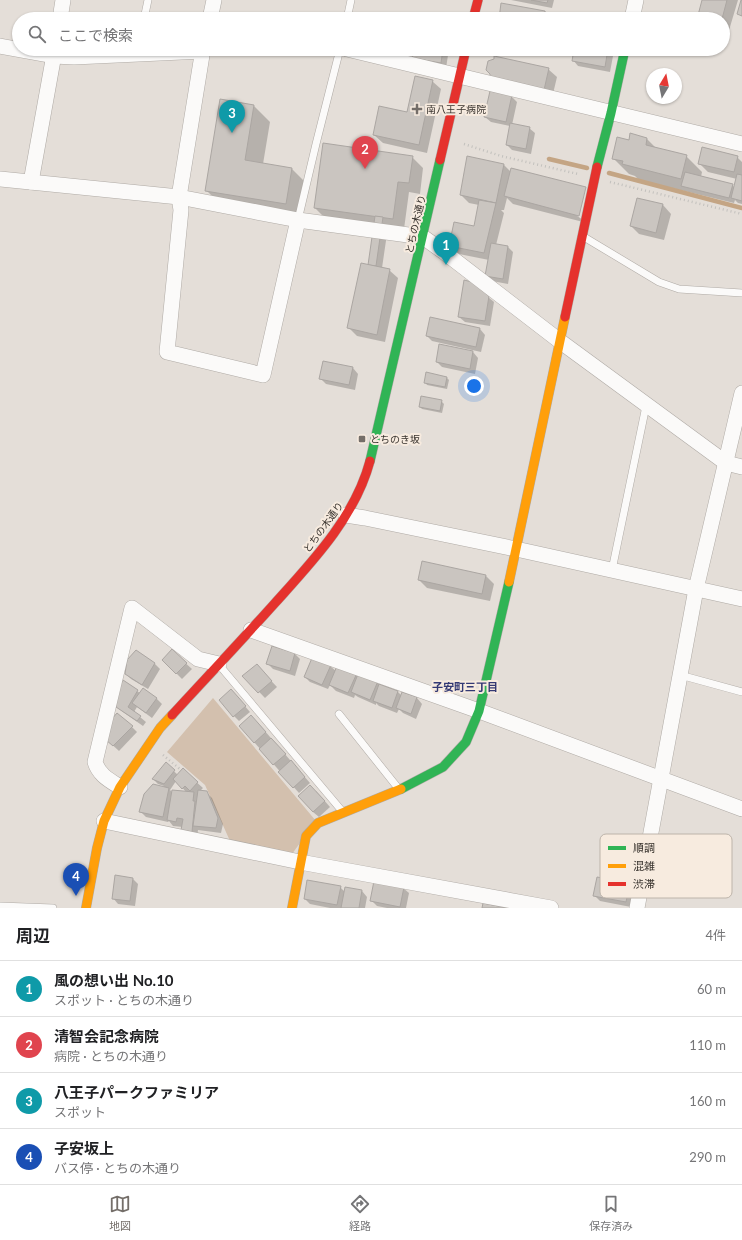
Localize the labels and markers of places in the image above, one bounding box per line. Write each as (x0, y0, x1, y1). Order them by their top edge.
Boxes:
pin: 3 (219, 100, 245, 133)
marker: 南八王子病院 (411, 103, 423, 115)
place label: 南八王子病院 (426, 103, 486, 115)
pin: 2 (352, 136, 378, 169)
pin: 1 (433, 232, 459, 265)
place label: とちのき坂 (370, 433, 420, 445)
marker: とちのき坂 (357, 434, 367, 444)
pin: 4 (63, 863, 89, 896)

